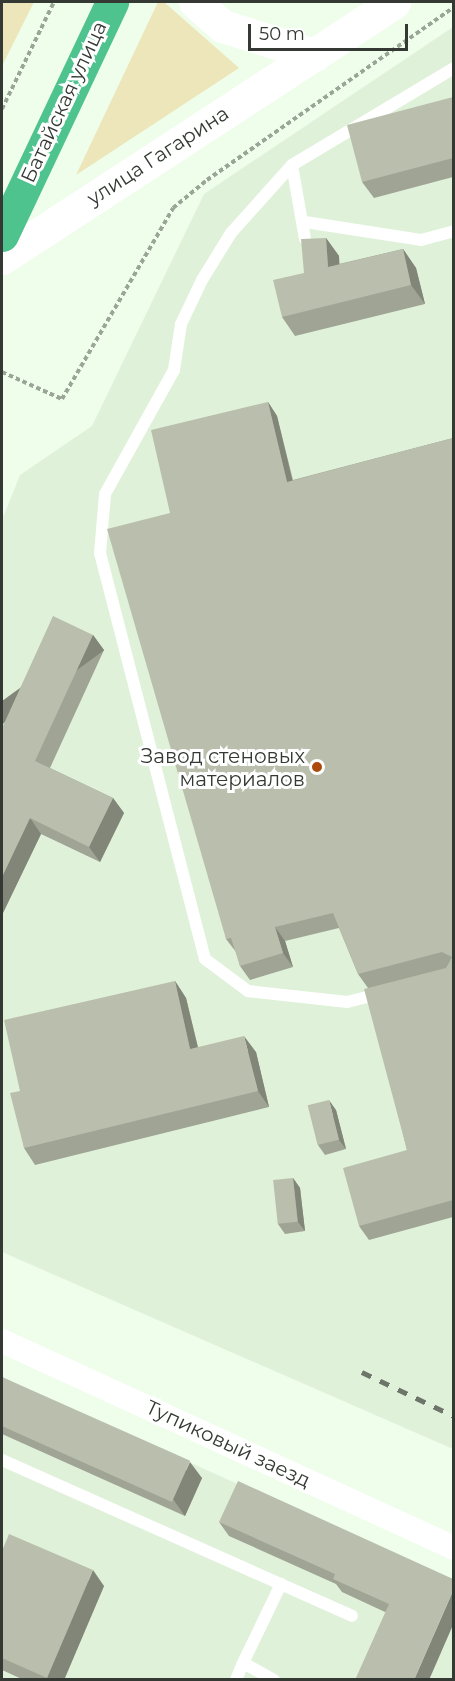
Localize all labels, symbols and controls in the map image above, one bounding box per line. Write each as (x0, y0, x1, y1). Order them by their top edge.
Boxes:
scale bar (251, 12, 412, 50)
street label: Батайская улица (16, 18, 112, 186)
text: 50 m (259, 23, 305, 45)
street label: улица Гагарина (83, 101, 233, 211)
place label: Завод стеновых материалов (141, 744, 305, 791)
marker: Завод стеновых материалов (310, 760, 324, 774)
street label: Тупиковый заезд (142, 1395, 314, 1493)

